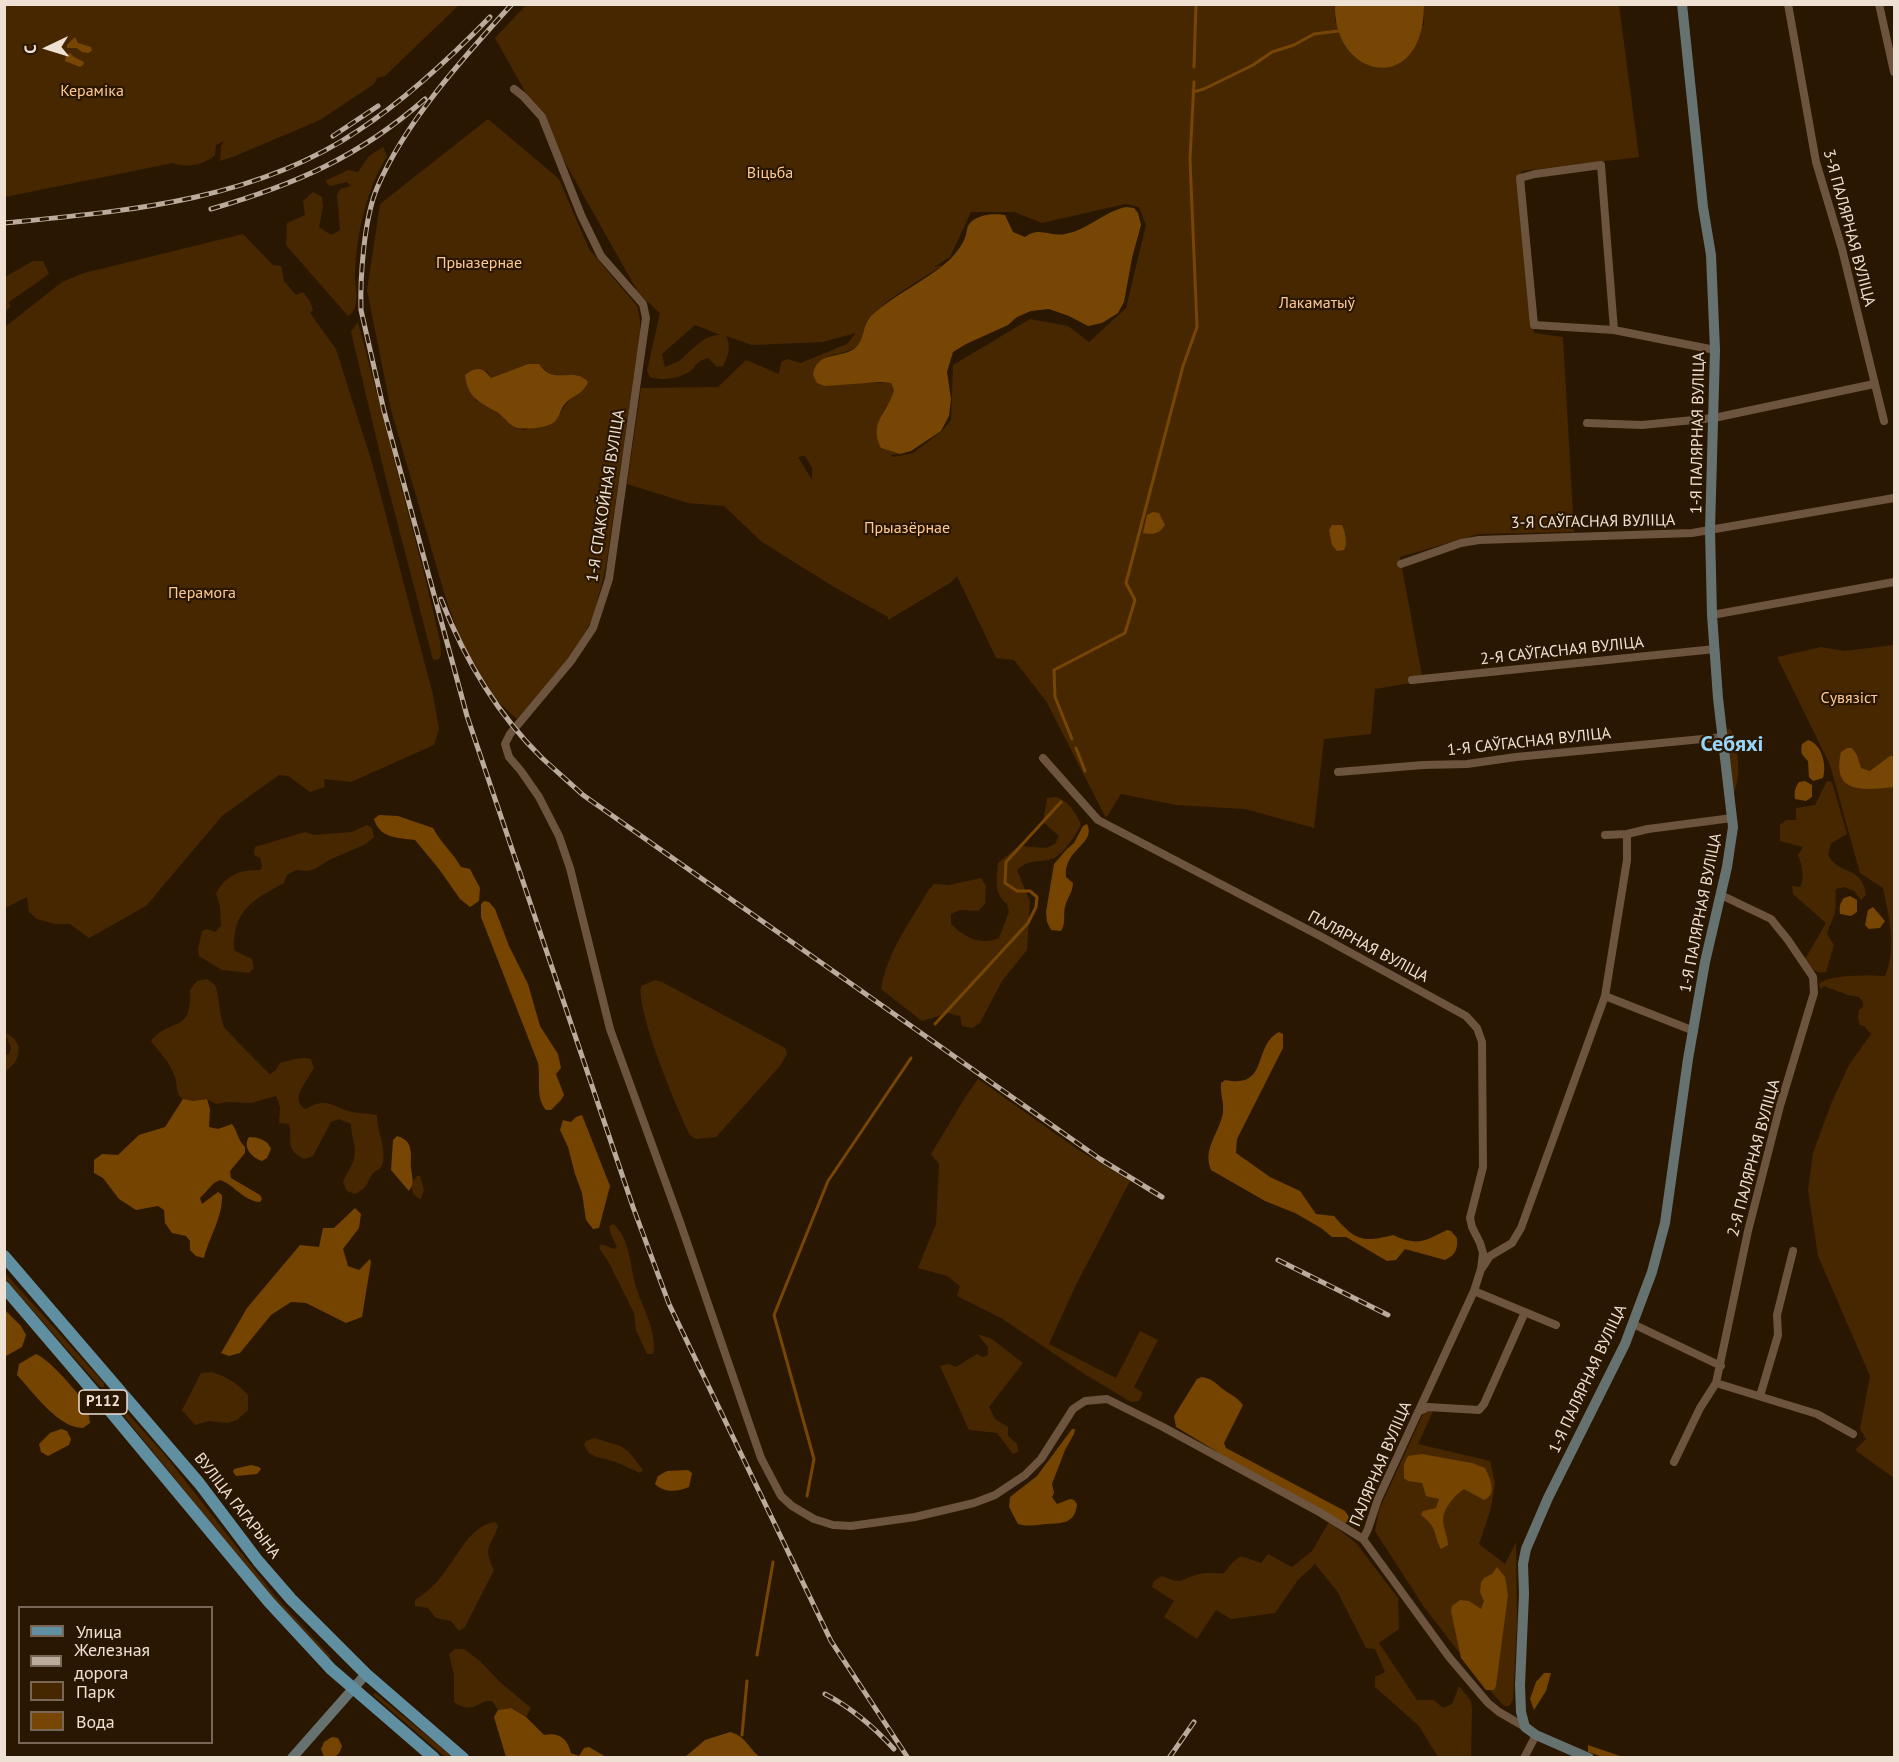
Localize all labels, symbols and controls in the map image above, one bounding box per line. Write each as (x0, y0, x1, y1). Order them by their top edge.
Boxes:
north arrow (18, 18, 78, 78)
text: С (20, 44, 40, 54)
park label: Кераміка (60, 81, 124, 101)
street label: 3-Я ПАЛЯРНАЯ ВУЛІЦА (1819, 147, 1879, 309)
park label: Віцьба (747, 163, 793, 183)
park label: Прыазернае (436, 253, 522, 273)
park label: Лакаматыў (1279, 293, 1355, 313)
street label: 1-Я ПАЛЯРНАЯ ВУЛІЦА (1687, 352, 1709, 514)
street label: 1-Я СПАКОЙНАЯ ВУЛІЦА (583, 408, 629, 584)
street label: 3-Я САЎГАСНАЯ ВУЛІЦА (1511, 511, 1675, 533)
park label: Прыазёрнае (864, 518, 950, 538)
park label: Перамога (168, 583, 236, 603)
street label: 2-Я САЎГАСНАЯ ВУЛІЦА (1479, 633, 1645, 669)
park label: Сувязіст (1821, 688, 1877, 708)
street label: 1-Я САЎГАСНАЯ ВУЛІЦА (1446, 724, 1612, 760)
district label: Себяхі (1700, 732, 1764, 758)
street label: 1-Я ПАЛЯРНАЯ ВУЛІЦА (1676, 832, 1726, 994)
street label: ПАЛЯРНАЯ ВУЛІЦА (1304, 907, 1432, 987)
street label: 2-Я ПАЛЯРНАЯ ВУЛІЦА (1724, 1077, 1784, 1239)
street label: 1-Я ПАЛЯРНАЯ ВУЛІЦА (1545, 1302, 1631, 1456)
road number: Р112 (79, 1390, 127, 1414)
street label: ПАЛЯРНАЯ ВУЛІЦА (1346, 1399, 1416, 1529)
street label: ВУЛІЦА ГАГАРЫНА (190, 1449, 284, 1563)
legend (18, 1606, 213, 1744)
text: Улица (76, 1620, 122, 1643)
text: Железная дорога (74, 1638, 150, 1684)
text: Парк (76, 1680, 115, 1703)
text: Вода (76, 1710, 115, 1733)

